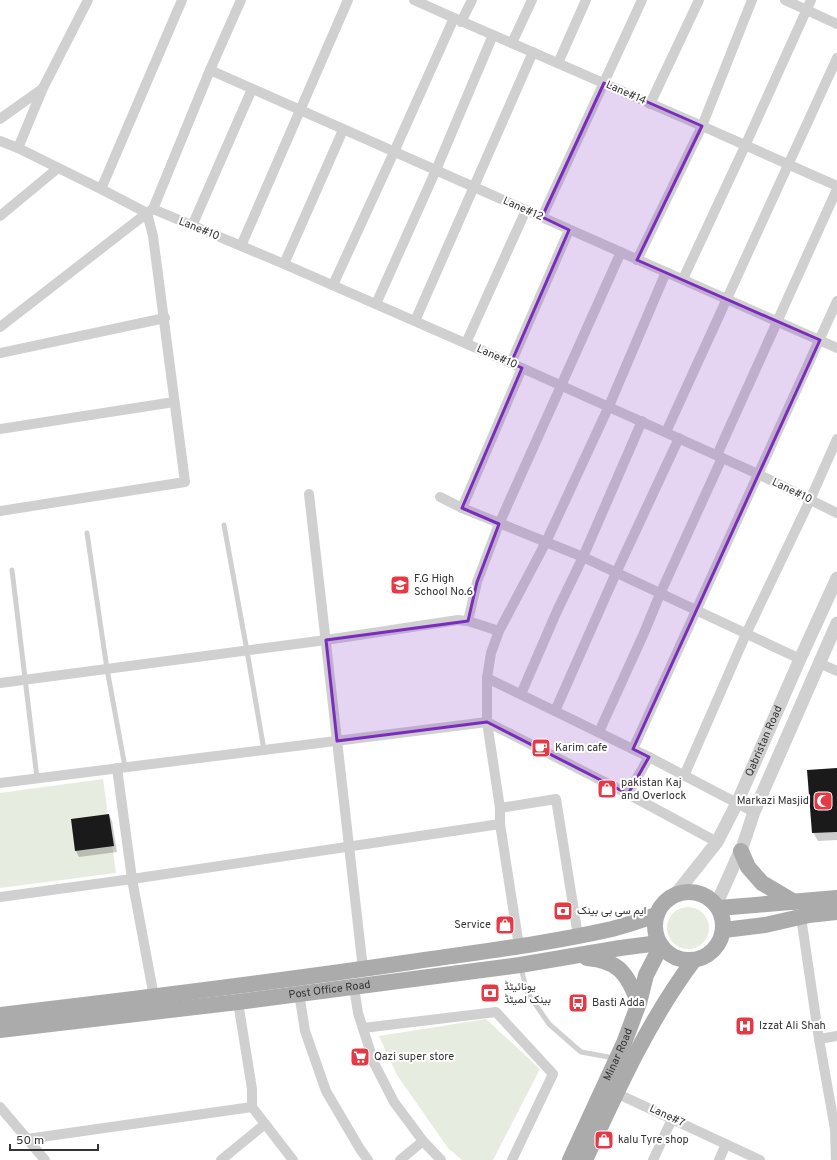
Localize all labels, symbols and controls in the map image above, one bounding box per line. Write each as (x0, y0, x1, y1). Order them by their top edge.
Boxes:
street label: Lane#14 (604, 78, 648, 108)
street label: Lane#12 (501, 194, 545, 224)
street label: Lane#10 (176, 214, 222, 244)
street label: Lane#10 (474, 342, 520, 372)
street label: Lane#10 (770, 475, 814, 507)
place label: F.G High School No.6 (414, 572, 473, 599)
school or university icon: F.G High School No.6 (389, 574, 411, 596)
street label: Qabristan Road (742, 703, 786, 779)
cafe icon: Karim cafe (530, 737, 552, 759)
place label: Karim cafe (555, 741, 608, 755)
place label: pakistan Kaj and Overlock (621, 776, 686, 803)
shop icon: pakistan Kaj and Overlock (596, 778, 618, 800)
mosque icon: Markazi Masjid (812, 790, 834, 812)
place label: Markazi Masjid (737, 794, 809, 808)
bank icon: ایم سی بی بینک (552, 900, 574, 922)
place label: ایم سی بی بینک (577, 904, 646, 918)
shop icon: Service (494, 914, 516, 936)
place label: Service (454, 918, 491, 932)
street label: Post Office Road (288, 978, 371, 1002)
place label: یونائیٹڈ بینک لمیٹڈ (504, 980, 551, 1007)
bank icon: یونائیٹڈ بینک لمیٹڈ (479, 982, 501, 1004)
bus stop icon: Basti Adda (567, 992, 589, 1014)
place label: Basti Adda (592, 996, 645, 1010)
hospital icon: Izzat Ali Shah (734, 1015, 756, 1037)
place label: Izzat Ali Shah (759, 1019, 826, 1033)
street label: Minar Road (600, 1026, 636, 1083)
supermarket icon: Qazi super store (349, 1046, 371, 1068)
place label: Qazi super store (374, 1050, 454, 1064)
street label: Lane#7 (647, 1102, 687, 1130)
scale bar (10, 1126, 98, 1152)
shop icon: kalu Tyre shop (593, 1129, 615, 1151)
text: 50 m (16, 1133, 44, 1149)
place label: kalu Tyre shop (618, 1133, 689, 1147)

